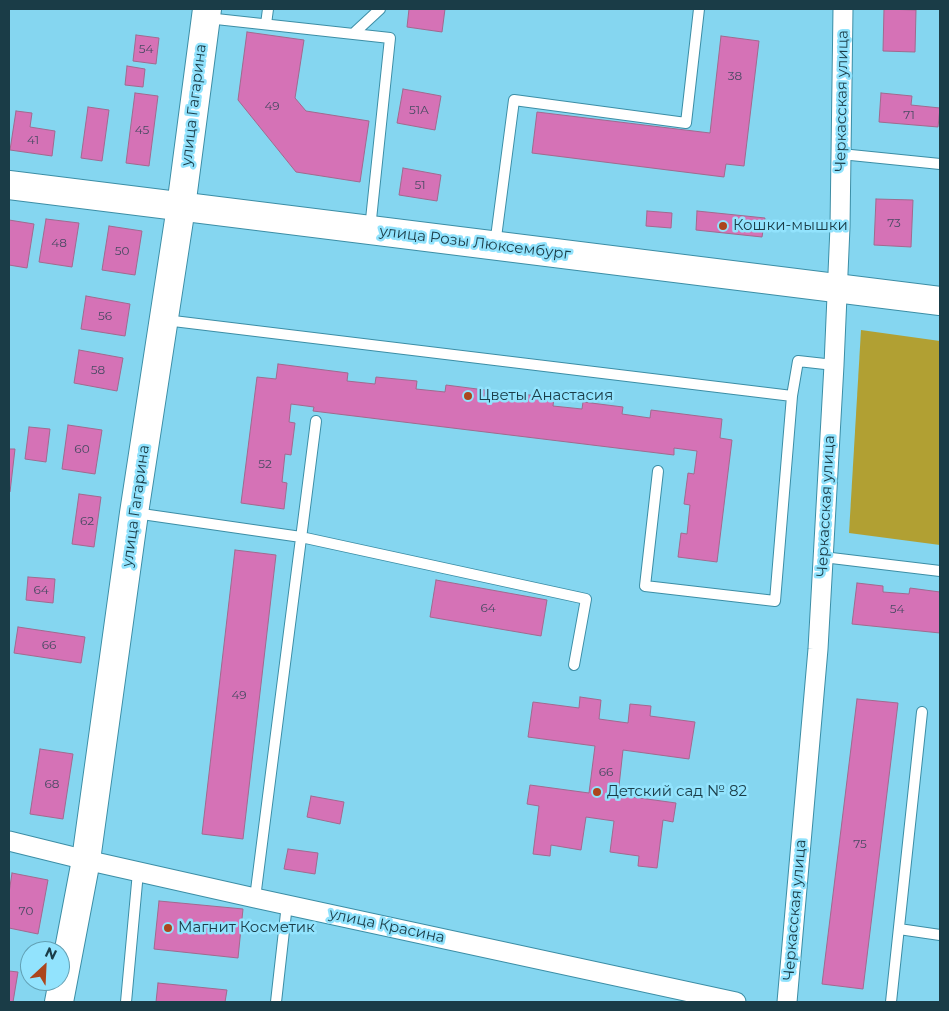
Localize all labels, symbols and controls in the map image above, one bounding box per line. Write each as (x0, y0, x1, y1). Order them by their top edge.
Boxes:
street label: Черкасская улица (832, 30, 852, 172)
house number: 54 (139, 42, 153, 56)
street label: улица Гагарина (178, 43, 210, 167)
house number: 38 (728, 69, 742, 83)
house number: 49 (264, 99, 280, 113)
house number: 51А (409, 103, 429, 117)
house number: 71 (903, 108, 915, 122)
house number: 45 (135, 123, 149, 137)
house number: 41 (27, 133, 39, 147)
house number: 51 (414, 178, 426, 192)
house number: 73 (887, 216, 901, 230)
place label: Кошки-мышки (733, 217, 848, 235)
marker: Кошки-мышки (717, 220, 729, 232)
street label: улица Розы Люксембург (378, 222, 572, 264)
house number: 48 (51, 236, 67, 250)
house number: 50 (115, 244, 129, 258)
house number: 56 (98, 309, 112, 323)
house number: 58 (91, 363, 105, 377)
place label: Цветы Анастасия (478, 387, 613, 405)
marker: Цветы Анастасия (462, 390, 474, 402)
street label: Черкасская улица (813, 435, 839, 577)
house number: 60 (74, 442, 90, 456)
street label: улица Гагарина (119, 444, 153, 568)
house number: 52 (258, 457, 272, 471)
house number: 62 (80, 514, 94, 528)
house number: 64 (33, 583, 49, 597)
house number: 64 (480, 601, 496, 615)
house number: 54 (890, 602, 904, 616)
house number: 66 (42, 638, 56, 652)
house number: 49 (231, 688, 247, 702)
house number: 66 (599, 765, 613, 779)
house number: 68 (45, 777, 59, 791)
place label: Детский сад № 82 (607, 783, 747, 801)
marker: Детский сад № 82 (591, 786, 603, 798)
house number: 75 (853, 837, 867, 851)
street label: Черкасская улица (780, 839, 810, 981)
house number: 70 (19, 904, 33, 918)
street label: улица Красина (328, 905, 446, 947)
place label: Магнит Косметик (178, 919, 315, 937)
marker: Магнит Косметик (162, 922, 174, 934)
north arrow (20, 941, 70, 991)
text: N (42, 943, 60, 964)

